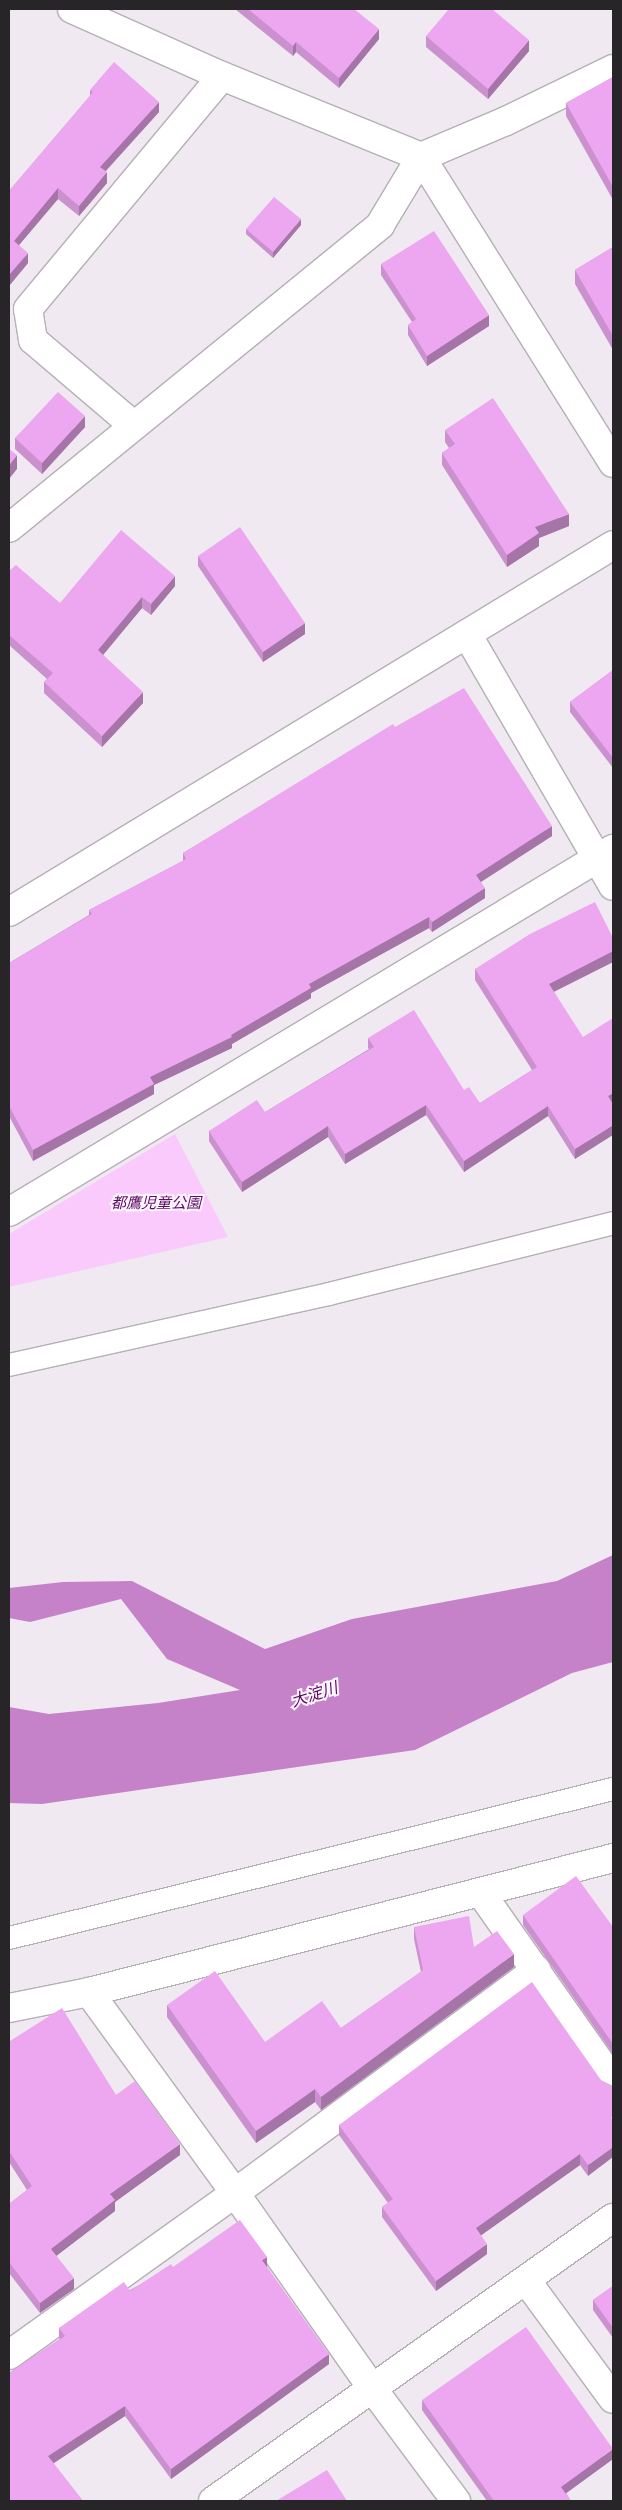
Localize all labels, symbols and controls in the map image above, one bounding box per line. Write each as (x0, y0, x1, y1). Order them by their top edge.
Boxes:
park label: 都鷹児童公園 (111, 1194, 201, 1212)
water label: 大淀川 (288, 1677, 340, 1711)

